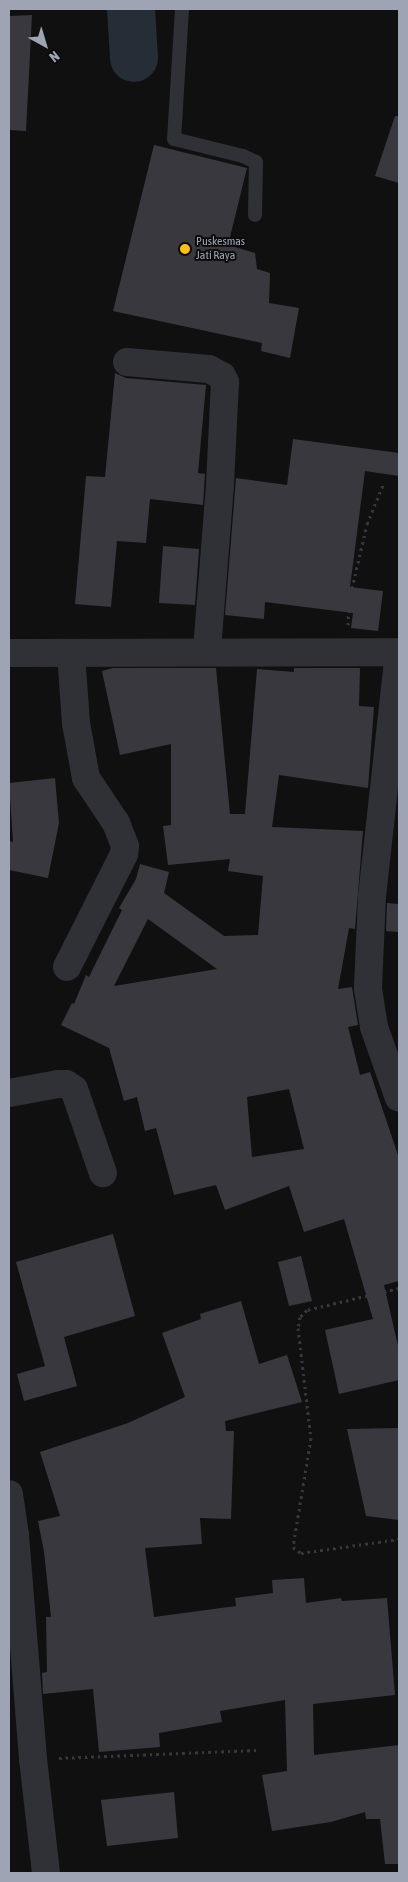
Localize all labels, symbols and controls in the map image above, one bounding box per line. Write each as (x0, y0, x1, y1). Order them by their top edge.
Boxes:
north arrow (20, 20, 70, 70)
text: N (46, 48, 63, 65)
place label: Puskesmas Jati Raya (196, 235, 245, 263)
marker: Puskesmas Jati Raya (178, 242, 192, 256)

